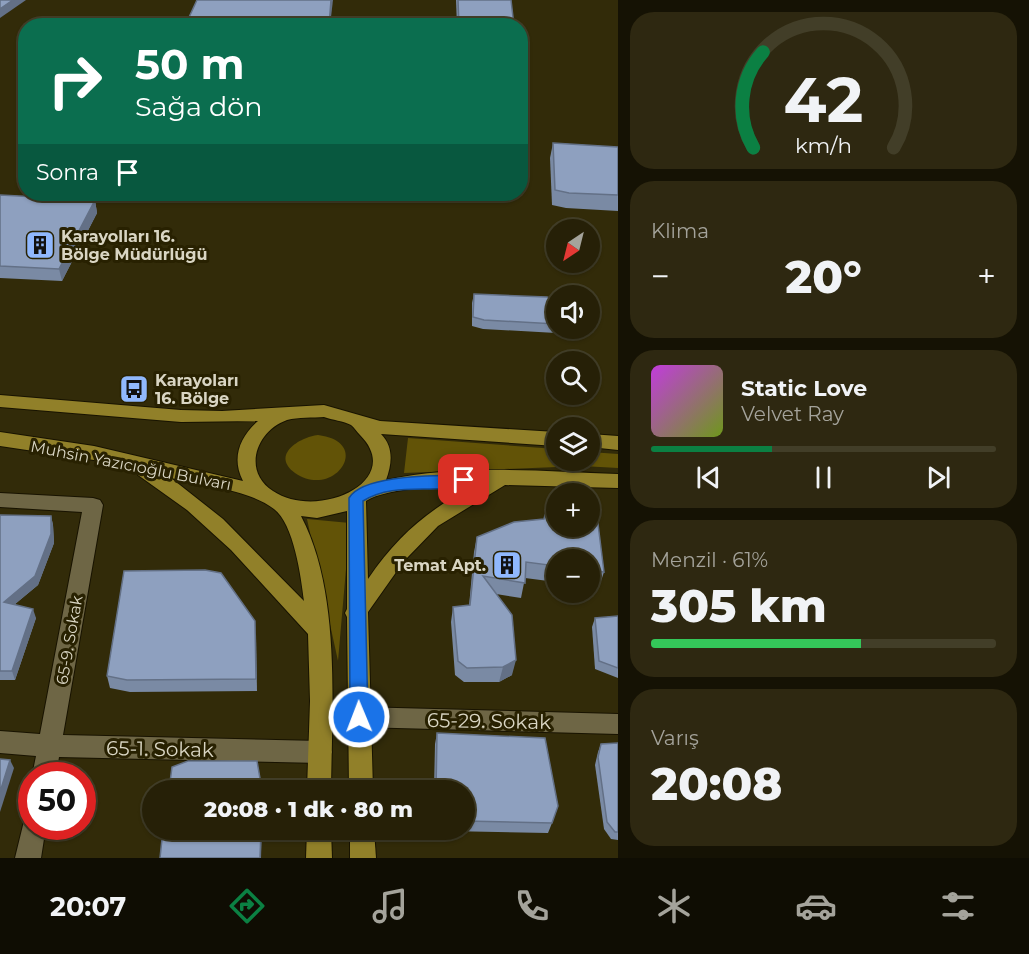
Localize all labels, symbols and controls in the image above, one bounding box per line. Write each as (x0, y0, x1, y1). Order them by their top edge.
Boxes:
text: 50 m (135, 38, 244, 90)
icon: right (36, 42, 114, 120)
text: 42 (784, 62, 863, 138)
text: Sağa dön (135, 90, 263, 123)
text: km/h (795, 132, 852, 158)
icon: arrive (111, 156, 144, 189)
text: Sonra (36, 159, 99, 186)
north arrow (546, 219, 600, 273)
map controls (546, 219, 600, 603)
text: Klima (651, 219, 709, 243)
place label: Karayolları 16. Bölge Müdürlüğü (61, 227, 208, 264)
building icon: Karayolları 16. Bölge Müdürlüğü (24, 229, 56, 261)
text: 20° (785, 249, 862, 304)
text: − (651, 256, 670, 296)
text: + (977, 256, 996, 296)
button: sound (546, 285, 600, 339)
button: search (546, 351, 600, 405)
place label: Karayoları 16. Bölge (155, 371, 239, 408)
bus stop icon: Karayoları 16. Bölge (118, 373, 150, 405)
text: Static Love (741, 375, 867, 402)
text: Velvet Ray (741, 402, 844, 426)
button: layers (546, 417, 600, 471)
street label: Muhsin Yazıcıoğlu Bulvarı (29, 437, 233, 494)
pin (438, 454, 489, 505)
icon: previous (692, 461, 725, 494)
icon: pause (807, 461, 840, 494)
icon: next (922, 461, 955, 494)
icon: arrive (447, 463, 480, 496)
button: + (546, 483, 600, 537)
text: Menzil · 61% (651, 548, 768, 572)
building icon: Temat Apt. (491, 549, 523, 581)
button: − (546, 549, 600, 603)
place label: Temat Apt. (394, 556, 486, 575)
text: 305 km (651, 578, 827, 633)
street label: 65-9. Sokak (52, 594, 87, 686)
position arrow (327, 685, 391, 749)
street label: 65-29. Sokak (427, 708, 551, 734)
text: Varış (651, 726, 699, 750)
street label: 65-1. Sokak (106, 736, 214, 762)
text: 20:08 (651, 756, 782, 811)
speed limit sign: 50 (18, 762, 96, 840)
text: 20:08 · 1 dk · 80 m (204, 796, 413, 823)
icon: directions (226, 885, 268, 927)
icon: music (369, 885, 411, 927)
icon: phone (511, 885, 553, 927)
icon: climate (653, 885, 695, 927)
icon: car (795, 885, 837, 927)
icon: filters (937, 885, 979, 927)
text: 20:07 (50, 890, 126, 923)

